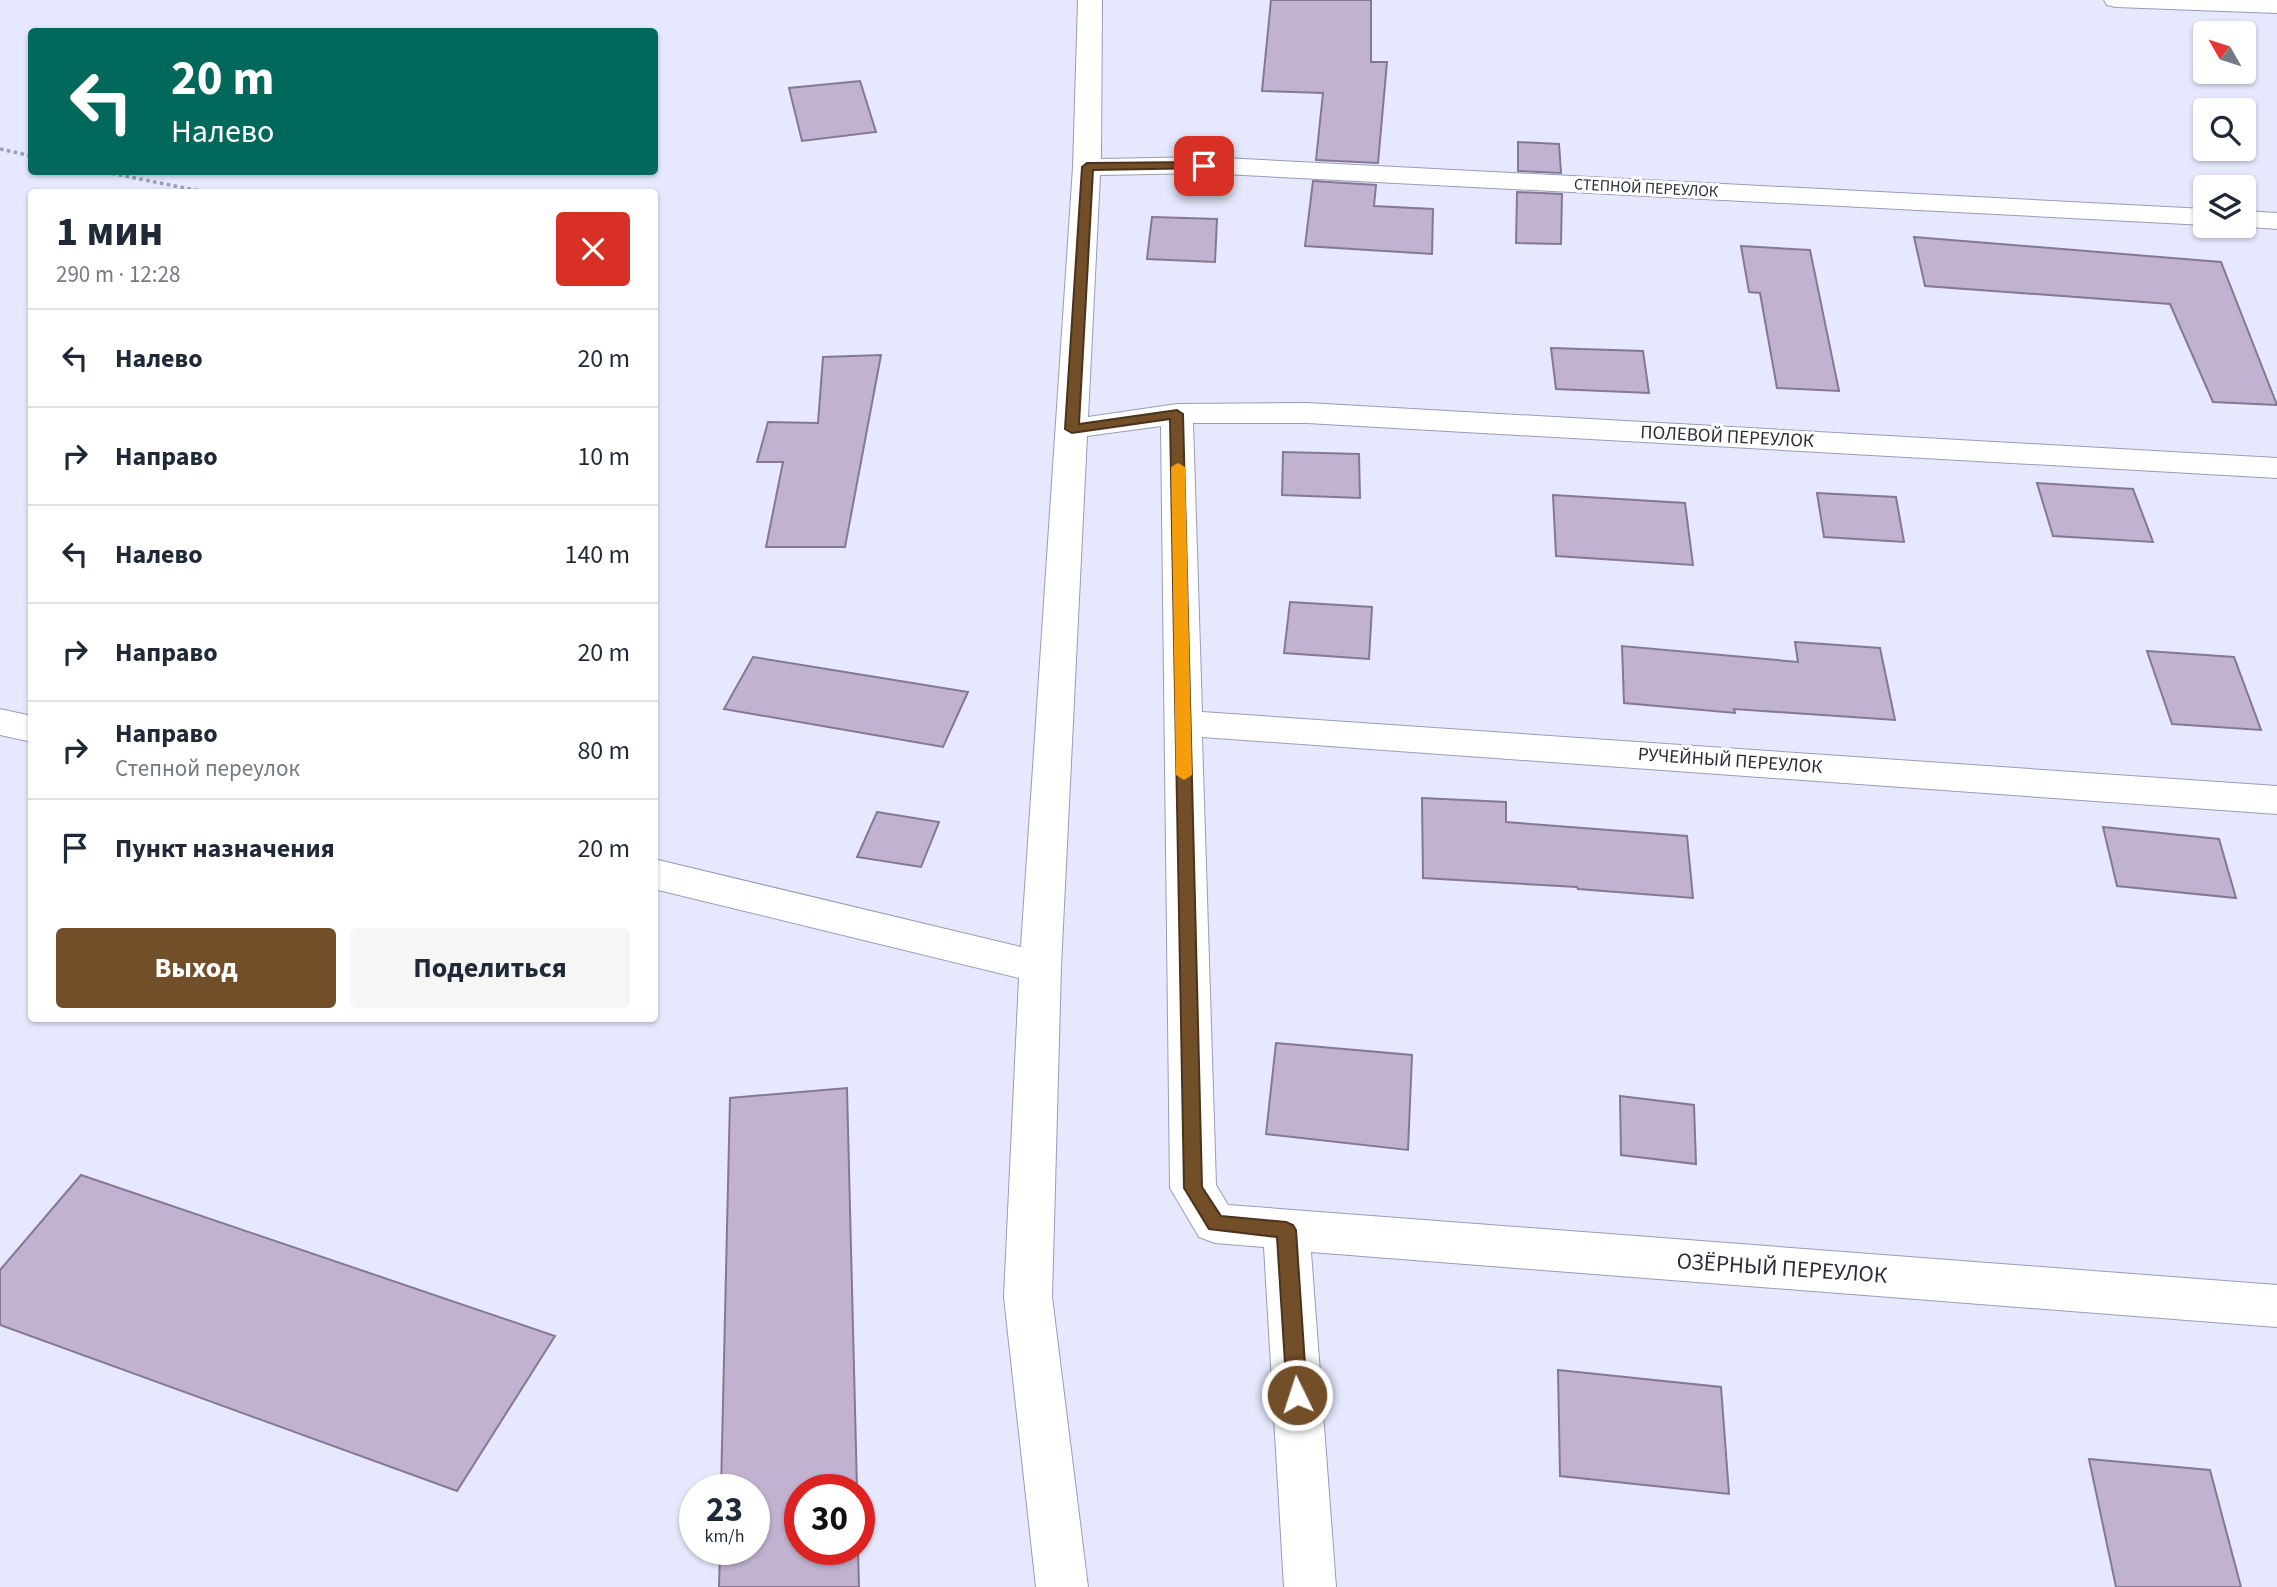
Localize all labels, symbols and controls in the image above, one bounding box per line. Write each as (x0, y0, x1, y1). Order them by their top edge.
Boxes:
north arrow (2193, 21, 2256, 84)
map controls (2193, 21, 2256, 238)
text: 20 m (171, 44, 275, 114)
icon: left (56, 56, 147, 147)
button: search (2193, 98, 2256, 161)
text: Налево (171, 109, 274, 155)
pin (1174, 136, 1234, 196)
icon: arrive (1185, 147, 1223, 185)
street label: СТЕПНОЙ ПЕРЕУЛОК (1573, 173, 1719, 203)
button: layers (2193, 175, 2256, 238)
text: 1 мин (56, 202, 163, 262)
button: close (556, 212, 630, 286)
text: 290 m · 12:28 (56, 258, 180, 291)
icon: left (56, 339, 94, 377)
text: Налево (115, 340, 203, 377)
text: 20 m (577, 340, 630, 377)
street label: ПОЛЕВОЙ ПЕРЕУЛОК (1640, 419, 1814, 455)
icon: right (56, 437, 94, 475)
text: Направо (115, 438, 218, 475)
text: 10 m (577, 438, 630, 475)
icon: left (56, 535, 94, 573)
text: Налево (115, 536, 203, 573)
text: 140 m (564, 536, 630, 573)
icon: right (56, 633, 94, 671)
text: Направо (115, 634, 218, 671)
text: 20 m (577, 634, 630, 671)
text: Направо (115, 715, 218, 752)
icon: right (56, 731, 94, 769)
text: 80 m (577, 732, 630, 769)
street label: РУЧЕЙНЫЙ ПЕРЕУЛОК (1637, 741, 1823, 781)
text: Степной переулок (115, 752, 300, 785)
icon: arrive (56, 829, 94, 867)
text: Пункт назначения (115, 830, 335, 867)
text: 20 m (577, 830, 630, 867)
button: Выход (56, 928, 336, 1008)
button: Поделиться (350, 928, 630, 1008)
street label: ОЗЁРНЫЙ ПЕРЕУЛОК (1676, 1244, 1889, 1292)
position arrow (1260, 1358, 1334, 1432)
speed limit sign: 30 (784, 1474, 875, 1565)
text: 23 (706, 1485, 743, 1535)
text: km/h (705, 1524, 744, 1549)

